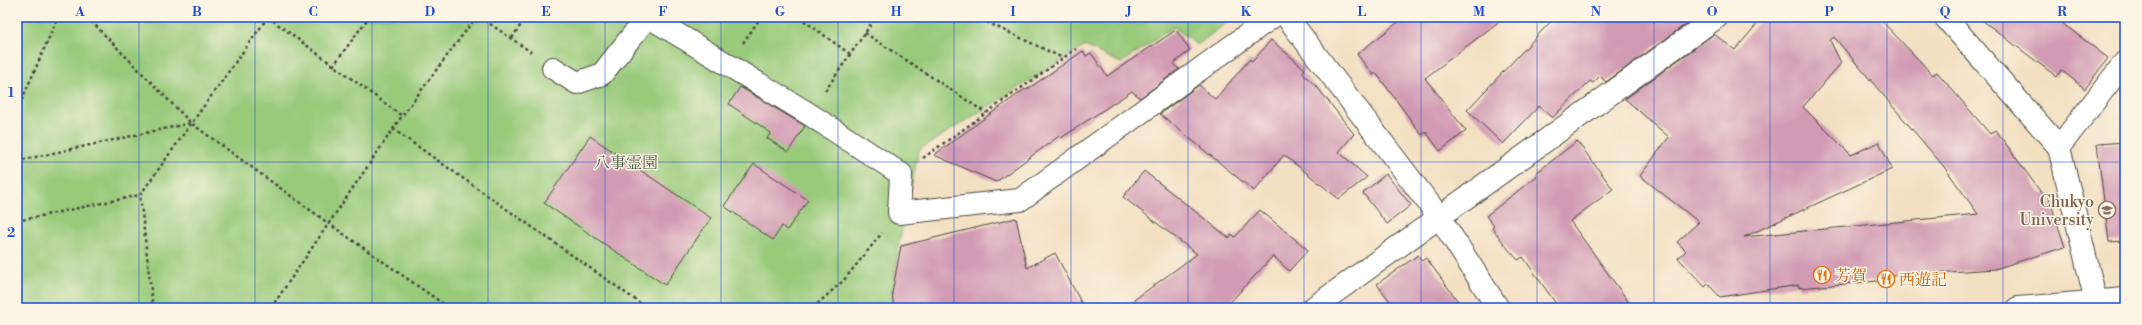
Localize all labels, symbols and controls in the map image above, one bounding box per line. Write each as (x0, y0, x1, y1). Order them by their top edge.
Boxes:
text: A (74, 4, 85, 20)
text: B (192, 4, 202, 20)
text: C (308, 4, 318, 20)
text: D (425, 4, 435, 20)
text: E (541, 4, 551, 20)
text: F (658, 4, 668, 20)
text: G (775, 4, 786, 20)
text: H (891, 4, 902, 20)
text: I (1010, 4, 1016, 20)
text: J (1124, 4, 1132, 20)
text: K (1241, 4, 1252, 20)
text: L (1358, 4, 1367, 20)
text: M (1473, 4, 1485, 20)
text: N (1591, 4, 1602, 20)
text: O (1707, 4, 1718, 20)
text: P (1824, 4, 1834, 20)
text: Q (1940, 4, 1951, 20)
text: R (2057, 4, 2067, 20)
text: 1 (8, 85, 15, 101)
park label: 八事霊園 (594, 153, 658, 173)
place label: Chukyo University (2020, 192, 2094, 230)
school or university icon: Chukyo University (2097, 200, 2117, 220)
text: 2 (7, 225, 15, 241)
restaurant icon: 芳賀 (1812, 265, 1832, 285)
place label: 芳賀 (1835, 266, 1867, 286)
restaurant icon: 西遊記 (1876, 269, 1896, 289)
place label: 西遊記 (1899, 270, 1947, 290)

